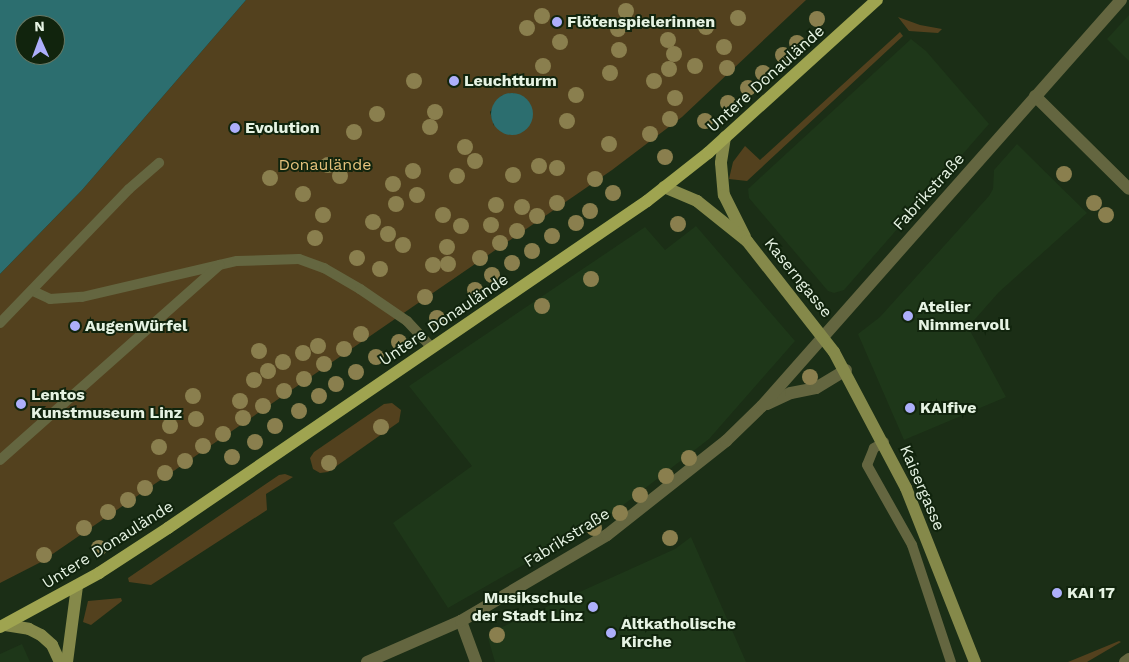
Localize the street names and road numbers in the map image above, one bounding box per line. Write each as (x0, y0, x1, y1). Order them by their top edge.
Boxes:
street label: Untere Donaulände (703, 21, 829, 137)
street label: Fabrikstraße (889, 149, 969, 235)
street label: Kaserngasse (760, 234, 836, 322)
street label: Untere Donaulände (376, 270, 512, 370)
street label: Kaisergasse (895, 442, 949, 534)
street label: Untere Donaulände (39, 497, 177, 593)
street label: Fabrikstraße (521, 504, 613, 572)

